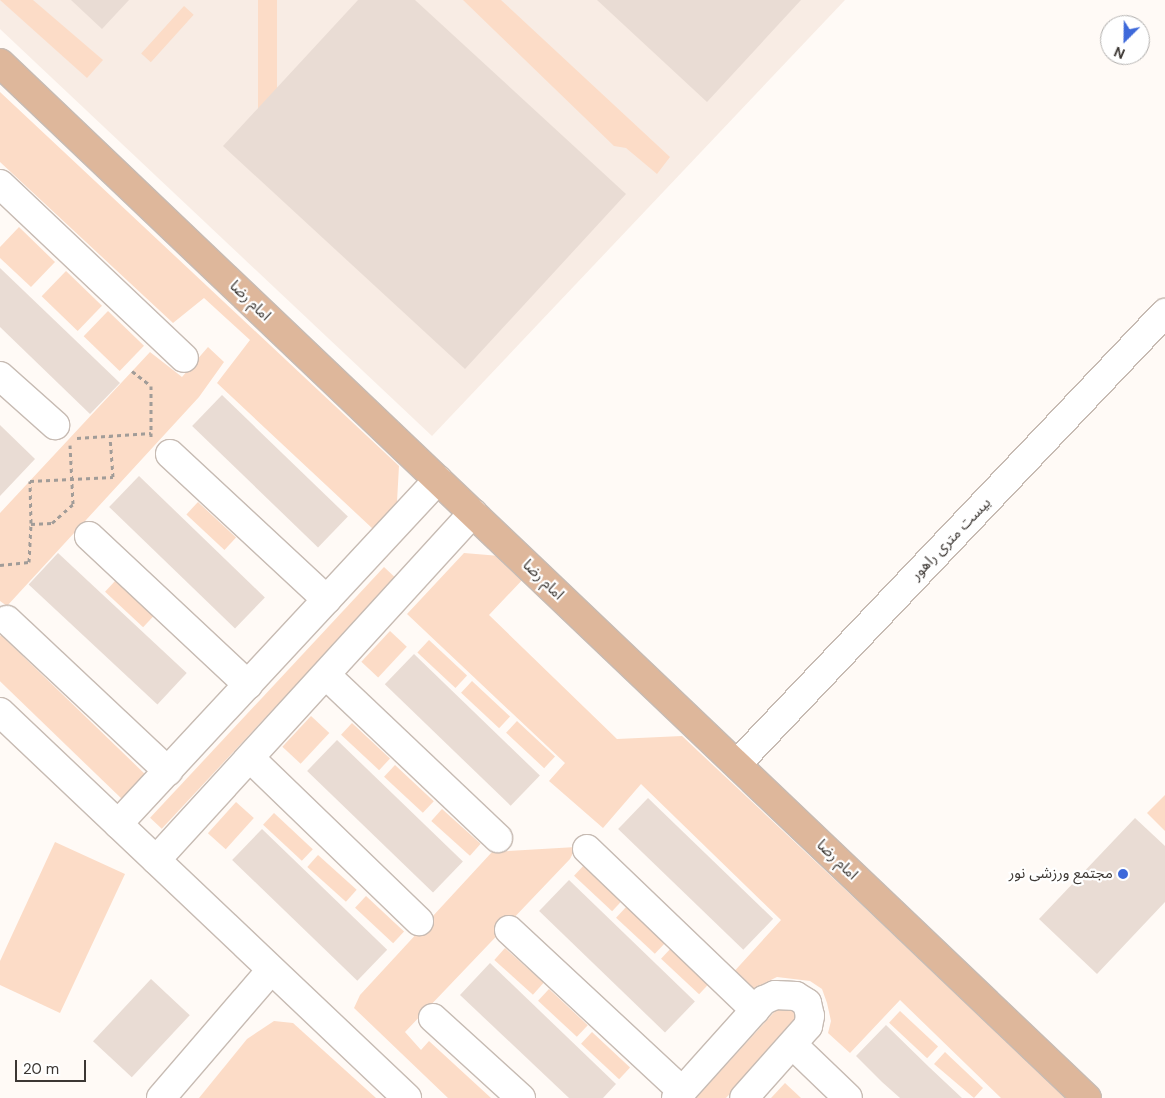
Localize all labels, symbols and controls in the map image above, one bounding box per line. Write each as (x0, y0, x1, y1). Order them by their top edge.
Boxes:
north arrow (1100, 15, 1150, 65)
text: N (1111, 43, 1128, 63)
street label: امام رضا (226, 277, 274, 325)
street label: بیست متری راهور (907, 494, 995, 584)
street label: امام رضا (519, 556, 567, 604)
street label: امام رضا (813, 836, 861, 884)
place label: مجتمع ورزشی نور (1009, 865, 1113, 883)
marker: مجتمع ورزشی نور (1117, 868, 1129, 880)
scale bar (18, 1050, 89, 1082)
text: 20 m (23, 1059, 59, 1079)

